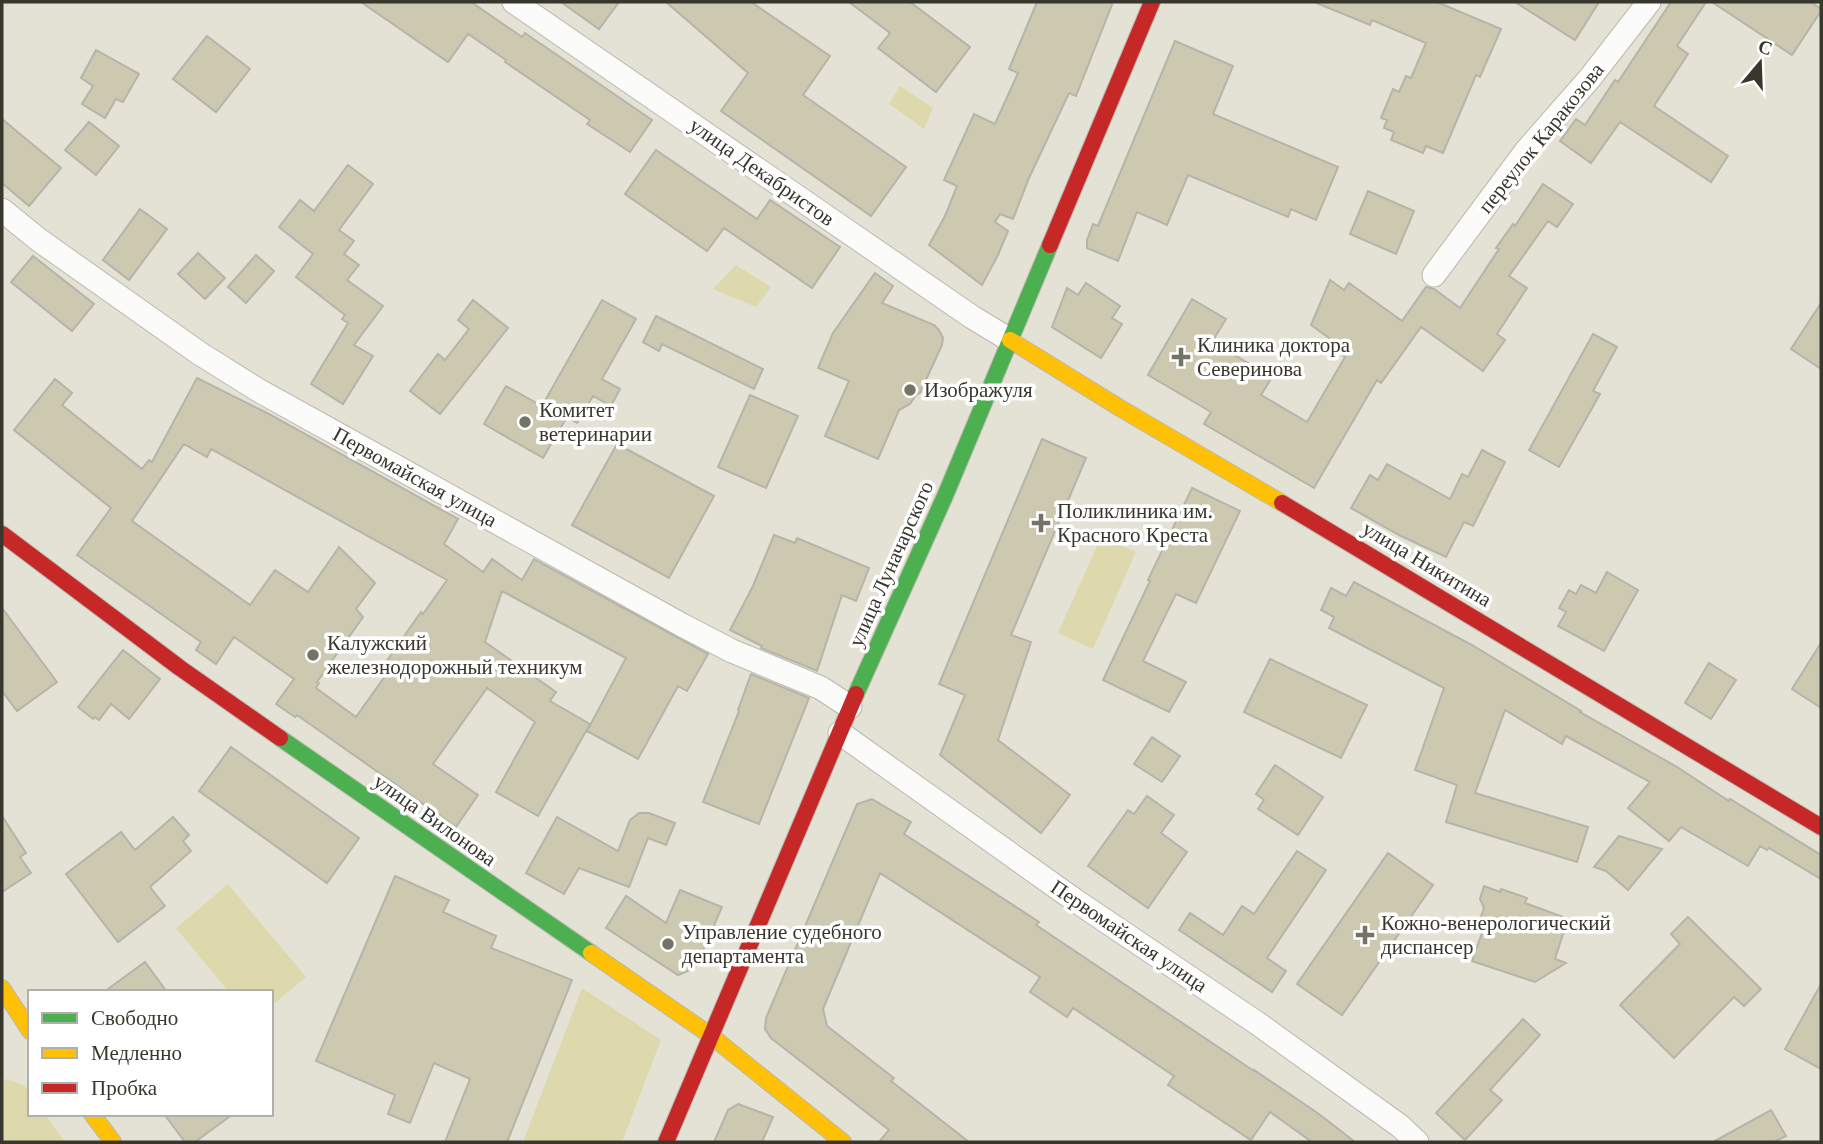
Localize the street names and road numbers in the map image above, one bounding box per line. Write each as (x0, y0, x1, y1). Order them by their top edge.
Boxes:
street label: переулок Каракозова (1473, 58, 1609, 218)
street label: улица Декабристов (685, 113, 839, 231)
street label: Первомайская улица (329, 422, 502, 532)
street label: улица Луначарского (844, 477, 938, 651)
street label: улица Никитина (1358, 516, 1496, 612)
street label: улица Вилонова (369, 769, 501, 872)
street label: Первомайская улица (1046, 875, 1212, 998)

